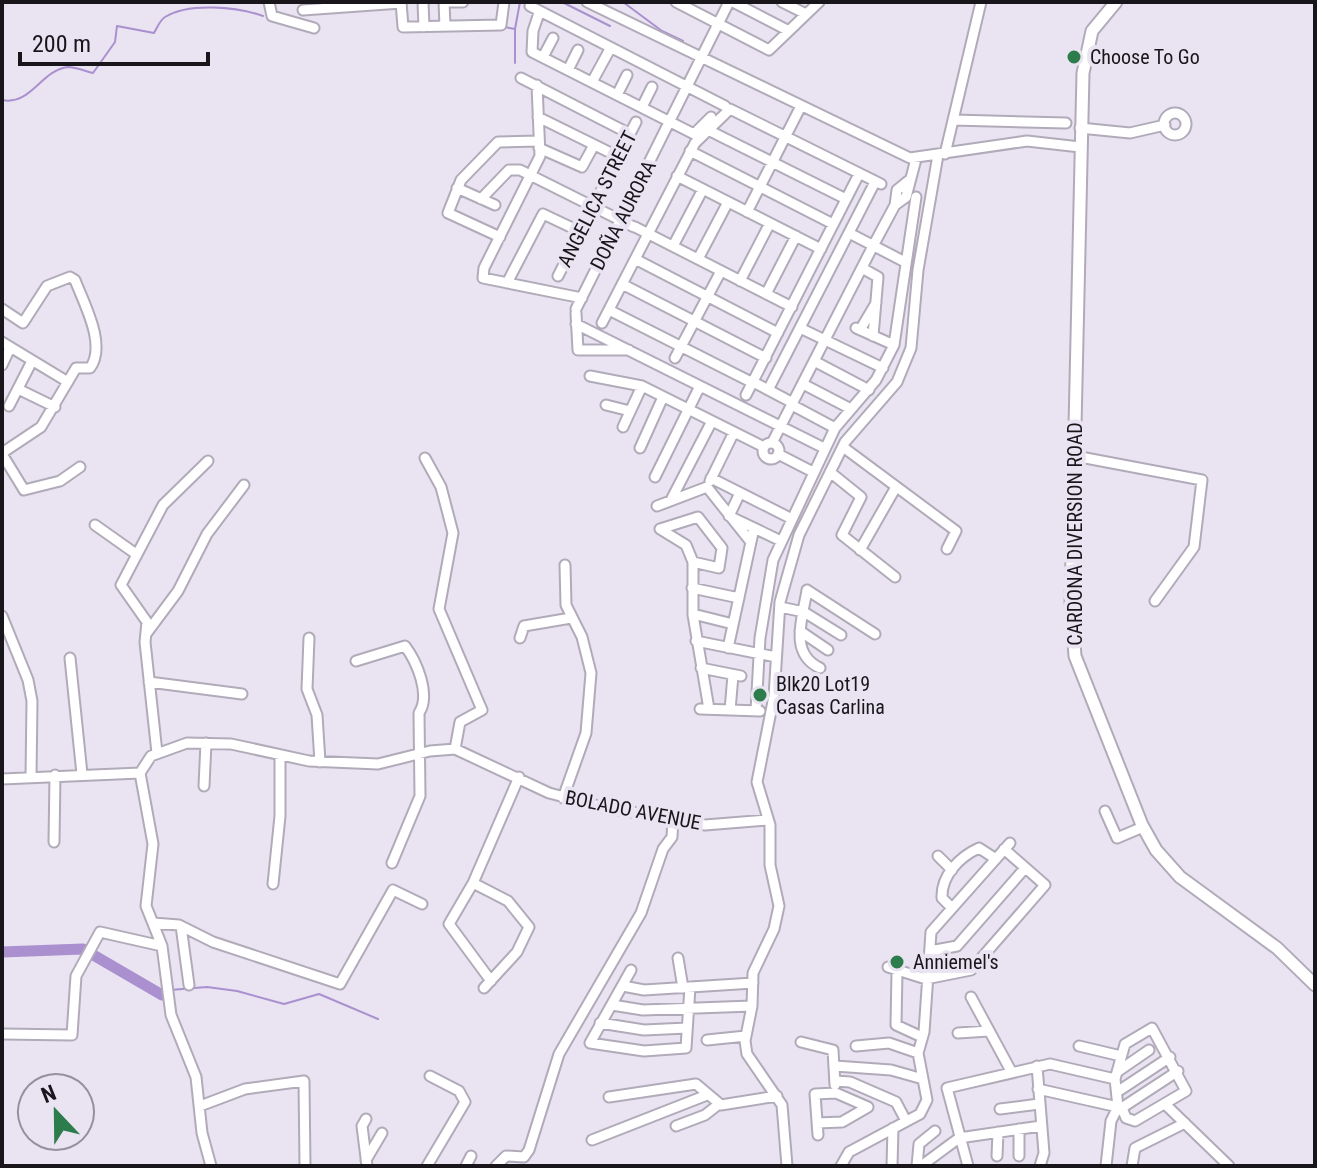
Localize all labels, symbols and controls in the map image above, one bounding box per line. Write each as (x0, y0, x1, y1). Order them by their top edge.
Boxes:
scale bar (20, 16, 208, 66)
text: 200 m (32, 30, 91, 58)
place label: Choose To Go (1090, 45, 1200, 69)
marker: Choose To Go (1065, 48, 1083, 66)
street label: ANGELICA STREET (552, 127, 642, 271)
street label: DOÑA AURORA (585, 156, 661, 274)
street label: CARDONA DIVERSION ROAD (1063, 422, 1087, 646)
place label: Blk20 Lot19 Casas Carlina (776, 672, 885, 719)
marker: Blk20 Lot19 Casas Carlina (751, 686, 769, 704)
street label: BOLADO AVENUE (563, 785, 703, 835)
place label: Anniemel's (913, 950, 999, 974)
marker: Anniemel's (888, 953, 906, 971)
north arrow (16, 1072, 96, 1152)
text: N (38, 1080, 60, 1108)

